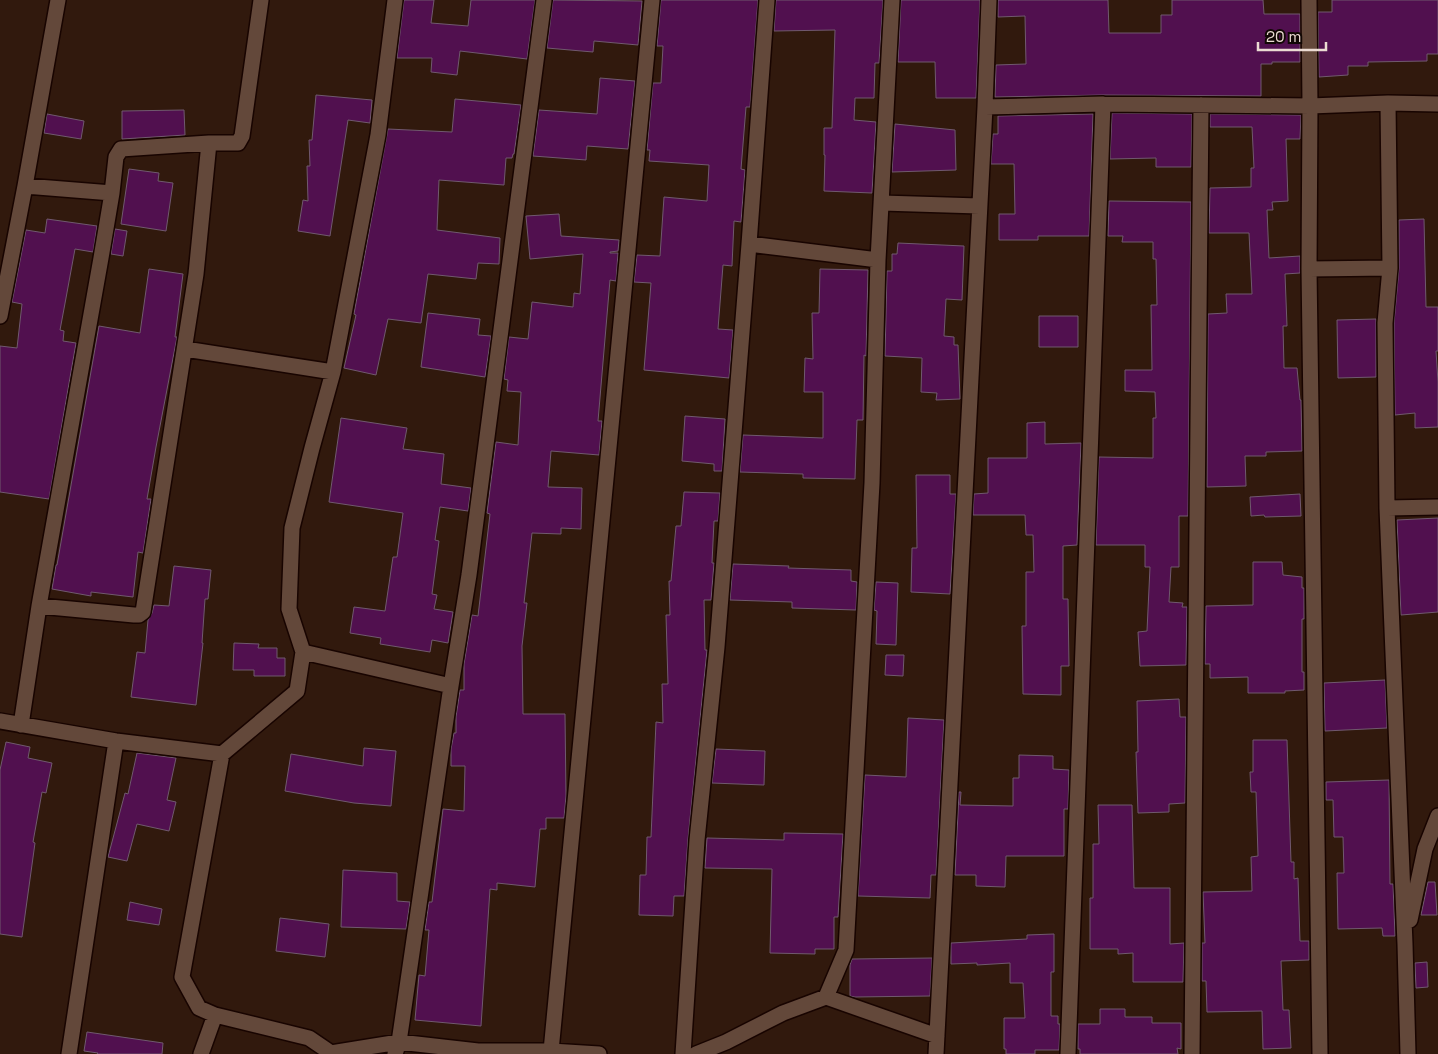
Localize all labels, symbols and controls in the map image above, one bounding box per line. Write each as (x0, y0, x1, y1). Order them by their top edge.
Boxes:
scale bar (1258, 20, 1326, 52)
text: 20 m (1266, 27, 1301, 46)

